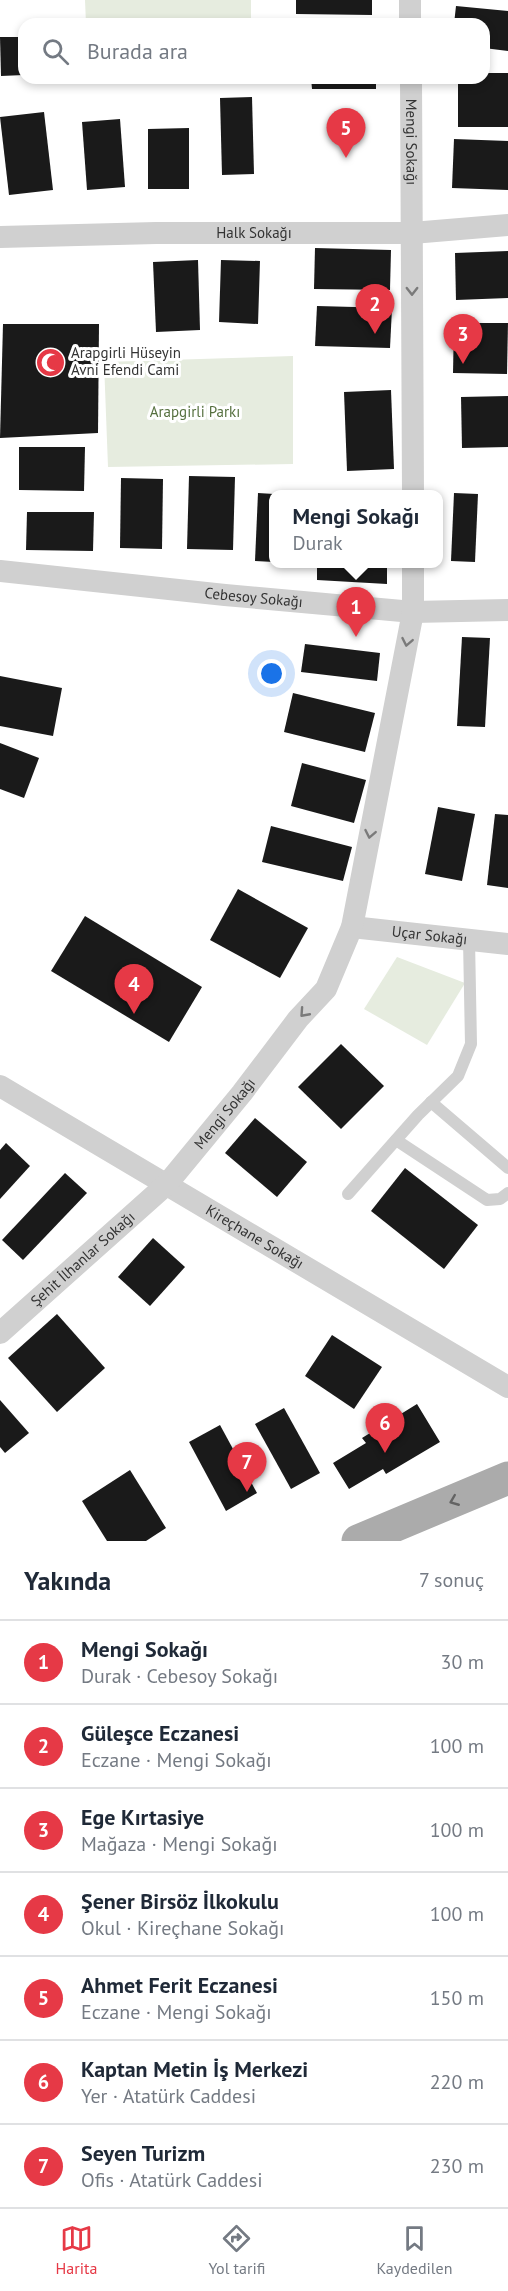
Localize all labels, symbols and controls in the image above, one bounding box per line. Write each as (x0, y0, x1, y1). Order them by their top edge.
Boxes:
search box (18, 18, 490, 84)
icon: search (39, 35, 72, 68)
text: Burada ara (87, 37, 188, 65)
street label: Mengi Sokağı (402, 99, 422, 185)
pin: 5 (326, 108, 366, 158)
street label: Halk Sokağı (216, 223, 292, 242)
pin: 2 (356, 284, 394, 334)
one-way arrow (406, 287, 418, 296)
pin: 3 (444, 314, 482, 364)
place label: Arapgirli Hüseyin Avni Efendi Cami (71, 343, 181, 379)
mosque icon: Arapgirli Hüseyin Avni Efendi Cami (34, 346, 66, 378)
park label: Arapgirli Parkı (150, 402, 240, 421)
popup (269, 490, 443, 568)
text: Mengi Sokağı (293, 502, 419, 530)
text: Durak (293, 530, 343, 556)
street label: Cebesoy Sokağı (203, 583, 304, 611)
pin: 1 (336, 588, 376, 637)
one-way arrow (401, 637, 414, 647)
your location (257, 659, 286, 688)
one-way arrow (364, 829, 377, 839)
street label: Uçar Sokağı (391, 921, 468, 949)
pin: 4 (114, 964, 154, 1014)
one-way arrow (300, 1006, 311, 1017)
street label: Mengi Sokağı (190, 1074, 259, 1153)
street label: Kireçhane Sokağı (202, 1200, 307, 1273)
street label: Şehit İlhanlar Sokağı (26, 1207, 139, 1310)
pin: 6 (366, 1404, 404, 1453)
pin: 7 (228, 1442, 266, 1492)
one-way arrow (449, 1494, 460, 1506)
text: Yakında (24, 1564, 111, 1597)
text: 7 sonuç (419, 1567, 484, 1593)
text: Mengi Sokağı (81, 1635, 208, 1663)
text: 1 (38, 1649, 49, 1675)
text: 30 m (441, 1649, 484, 1675)
text: Durak · Cebesoy Sokağı (81, 1663, 278, 1689)
text: Güleşce Eczanesi (81, 1719, 239, 1747)
text: 2 (38, 1733, 49, 1759)
text: 100 m (430, 1733, 484, 1759)
text: Eczane · Mengi Sokağı (81, 1747, 272, 1773)
text: Ege Kırtasiye (81, 1803, 204, 1831)
text: 3 (38, 1817, 49, 1843)
text: 100 m (430, 1817, 484, 1843)
text: Mağaza · Mengi Sokağı (81, 1831, 278, 1857)
text: Şener Birsöz İlkokulu (81, 1887, 279, 1915)
text: 4 (38, 1901, 49, 1927)
text: 100 m (430, 1901, 484, 1927)
text: Okul · Kireçhane Sokağı (81, 1915, 284, 1941)
text: Ahmet Ferit Eczanesi (81, 1971, 278, 1999)
text: 5 (38, 1985, 49, 2011)
text: 150 m (430, 1985, 484, 2011)
text: Eczane · Mengi Sokağı (81, 1999, 272, 2025)
text: Kaptan Metin İş Merkezi (81, 2055, 308, 2083)
text: 6 (38, 2069, 49, 2095)
text: 220 m (430, 2069, 484, 2095)
text: Yer · Atatürk Caddesi (81, 2083, 256, 2109)
text: Seyen Turizm (81, 2139, 205, 2167)
text: 7 (38, 2153, 49, 2179)
text: 230 m (430, 2153, 484, 2179)
text: Ofis · Atatürk Caddesi (81, 2167, 263, 2193)
tab: Harita (56, 2222, 97, 2278)
tab: Yol tarifi (209, 2222, 265, 2278)
tab: Kaydedilen (377, 2222, 452, 2278)

